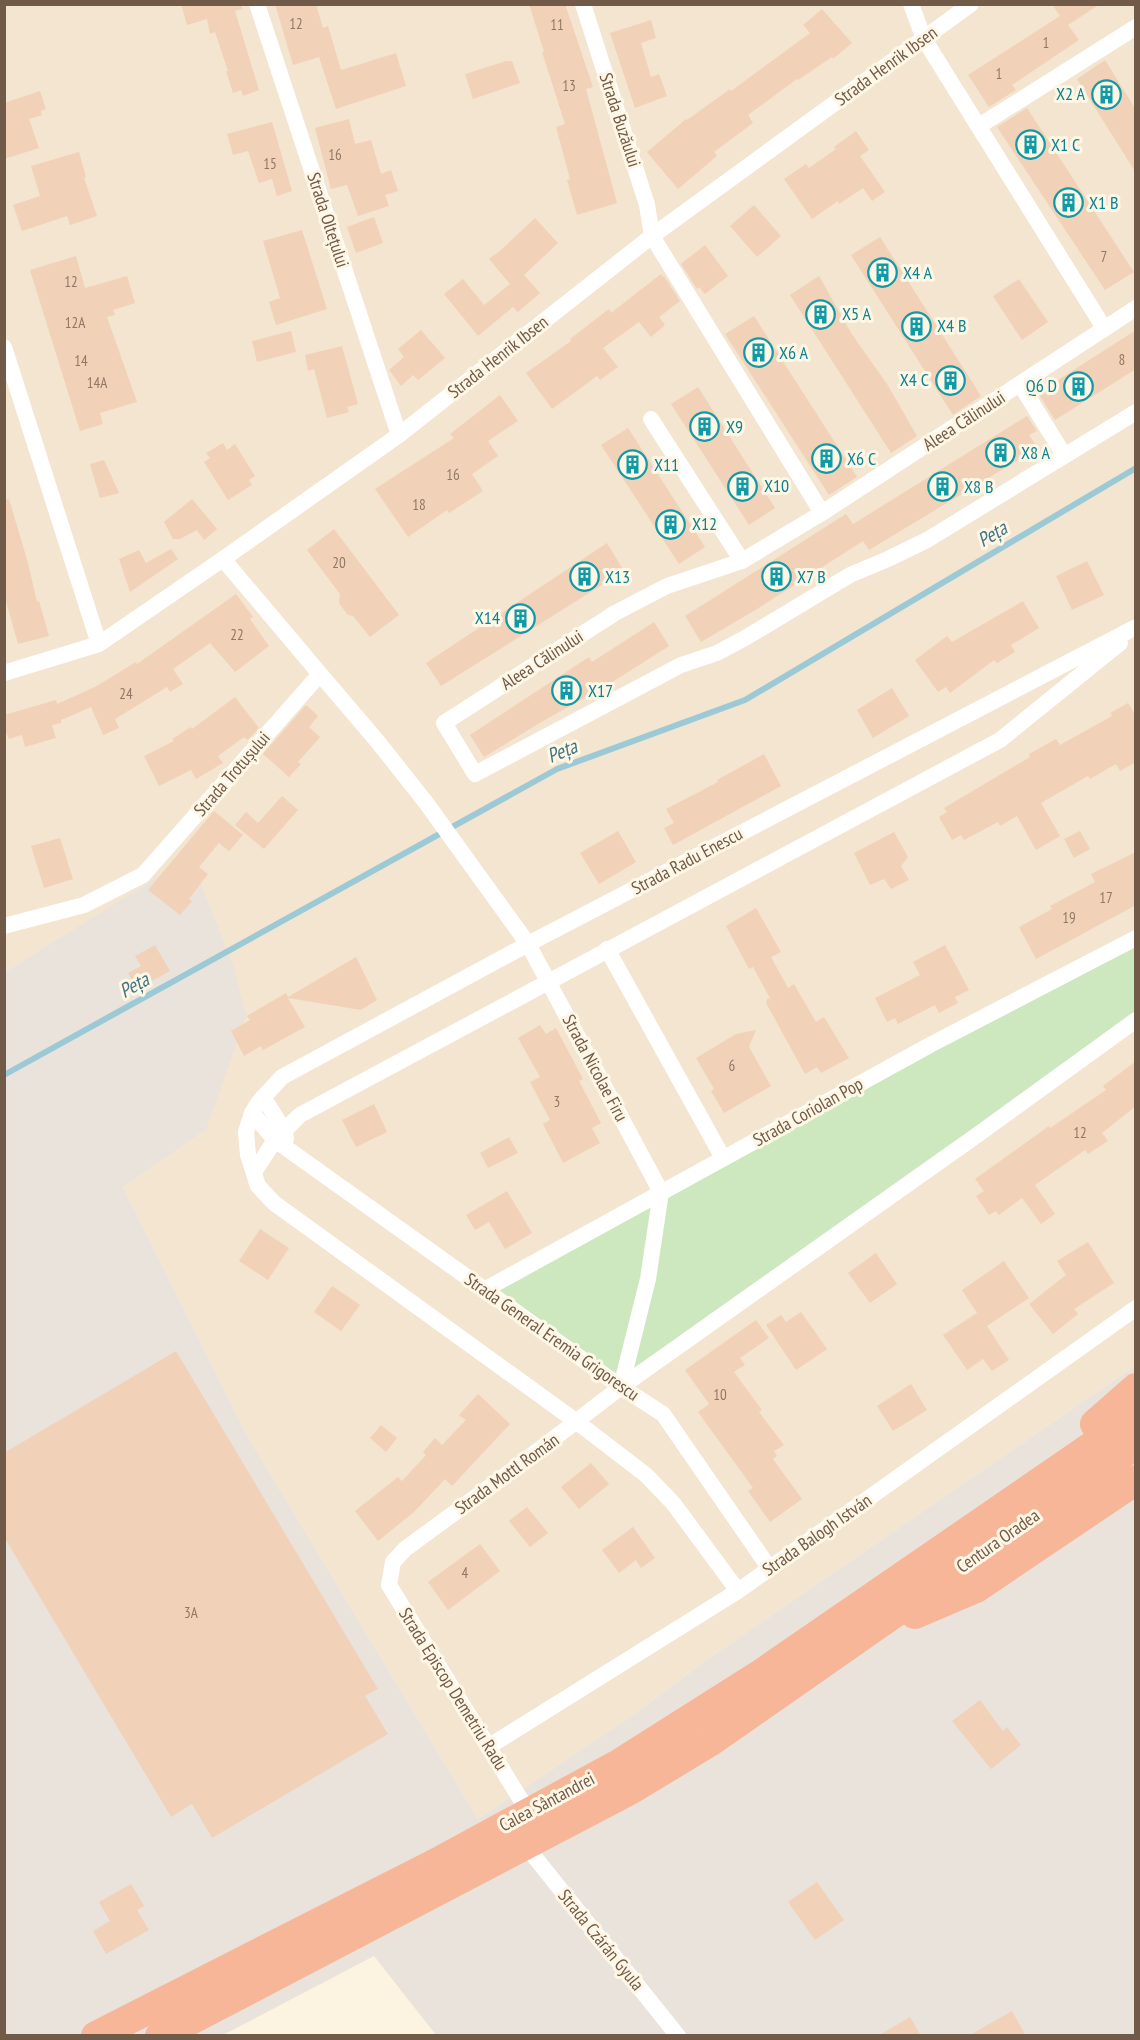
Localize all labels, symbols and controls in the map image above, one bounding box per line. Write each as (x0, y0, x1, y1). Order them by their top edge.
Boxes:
house number: 12 (289, 14, 303, 33)
house number: 11 (550, 15, 564, 34)
street label: Strada Henrik Ibsen (830, 21, 941, 111)
house number: 1 (1043, 33, 1049, 52)
house number: 1 (996, 64, 1002, 83)
street label: Strada Buzăului (595, 70, 646, 170)
house number: 13 (562, 76, 576, 95)
building icon: X2 A (1090, 78, 1122, 110)
place label: X2 A (1056, 82, 1085, 105)
building icon: X1 C (1014, 129, 1046, 161)
place label: X1 C (1051, 133, 1080, 156)
house number: 16 (328, 145, 342, 164)
house number: 15 (263, 154, 277, 173)
street label: Strada Oltețului (302, 169, 355, 270)
building icon: X1 B (1052, 187, 1084, 219)
place label: X1 B (1089, 191, 1118, 214)
house number: 7 (1101, 247, 1107, 266)
building icon: X4 A (866, 257, 898, 289)
place label: X4 A (903, 261, 932, 284)
house number: 12 (64, 272, 78, 291)
building icon: X5 A (805, 298, 837, 330)
place label: X5 A (842, 302, 871, 325)
street label: Strada Henrik Ibsen (443, 310, 553, 403)
building icon: X4 B (900, 310, 932, 342)
house number: 12A (65, 313, 86, 332)
place label: X4 B (937, 314, 966, 337)
building icon: X6 A (742, 337, 774, 369)
place label: X6 A (779, 341, 808, 364)
house number: 8 (1119, 350, 1125, 369)
house number: 14 (74, 351, 88, 370)
building icon: X4 C (934, 364, 966, 396)
place label: X4 C (900, 368, 929, 391)
building icon: Q6 D (1062, 370, 1094, 402)
house number: 14A (87, 373, 108, 392)
place label: Q6 D (1026, 374, 1057, 397)
street label: Aleea Călinului (918, 385, 1009, 456)
building icon: X9 (689, 411, 721, 443)
place label: X9 (726, 415, 743, 438)
building icon: X8 A (984, 437, 1016, 469)
place label: X8 A (1021, 441, 1050, 464)
building icon: X6 C (810, 443, 842, 475)
place label: X6 C (847, 447, 876, 470)
building icon: X11 (617, 449, 649, 481)
place label: X11 (654, 453, 679, 476)
house number: 16 (446, 465, 460, 484)
building icon: X10 (727, 470, 759, 502)
building icon: X8 B (927, 471, 959, 503)
place label: X10 (764, 474, 789, 497)
place label: X8 B (964, 475, 993, 498)
house number: 18 (412, 495, 426, 514)
building icon: X12 (655, 508, 687, 540)
place label: X12 (692, 512, 717, 535)
water label: Peța (972, 515, 1012, 553)
house number: 20 (332, 553, 346, 572)
building icon: X13 (568, 561, 600, 593)
building icon: X7 B (760, 561, 792, 593)
place label: X13 (605, 565, 630, 588)
place label: X7 B (797, 565, 826, 588)
building icon: X14 (505, 602, 537, 634)
place label: X14 (475, 606, 500, 629)
street label: Aleea Călinului (496, 624, 587, 695)
house number: 22 (230, 625, 244, 644)
building icon: X17 (551, 675, 583, 707)
place label: X17 (588, 679, 613, 702)
house number: 24 (119, 684, 133, 703)
street label: Strada Trotușului (189, 727, 275, 821)
water label: Peța (543, 733, 582, 769)
street label: Strada Radu Enescu (627, 822, 746, 899)
house number: 17 (1099, 888, 1113, 907)
house number: 19 (1062, 908, 1076, 927)
water label: Peța (114, 966, 154, 1004)
street label: Strada Nicolae Firu (558, 1010, 633, 1125)
house number: 6 (729, 1056, 736, 1075)
street label: Strada Coriolan Pop (749, 1072, 867, 1151)
house number: 3 (554, 1092, 560, 1111)
house number: 12 (1073, 1123, 1087, 1142)
street label: Strada General Eremia Grigorescu (460, 1268, 644, 1406)
house number: 10 (713, 1385, 727, 1404)
street label: Strada Mottl Román (450, 1428, 563, 1519)
street label: Strada Balogh István (758, 1488, 876, 1581)
street label: Centura Oradea (952, 1504, 1044, 1578)
house number: 4 (462, 1563, 469, 1582)
house number: 3A (184, 1603, 199, 1622)
street label: Strada Episcop Demetriu Radu (394, 1603, 513, 1774)
street label: Calea Sântandrei (495, 1767, 598, 1836)
street label: Strada Czárán Gyula (553, 1884, 649, 1995)

